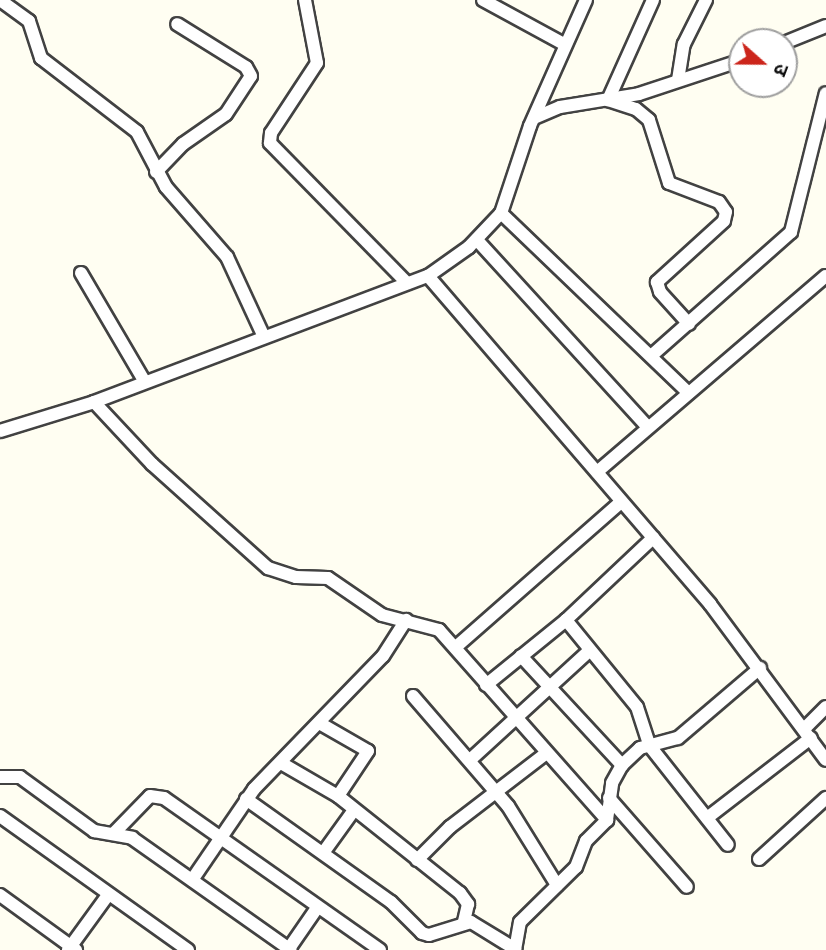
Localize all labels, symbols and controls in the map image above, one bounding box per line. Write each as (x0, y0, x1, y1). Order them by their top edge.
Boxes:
north arrow (728, 28, 798, 98)
text: उ (768, 61, 794, 79)

